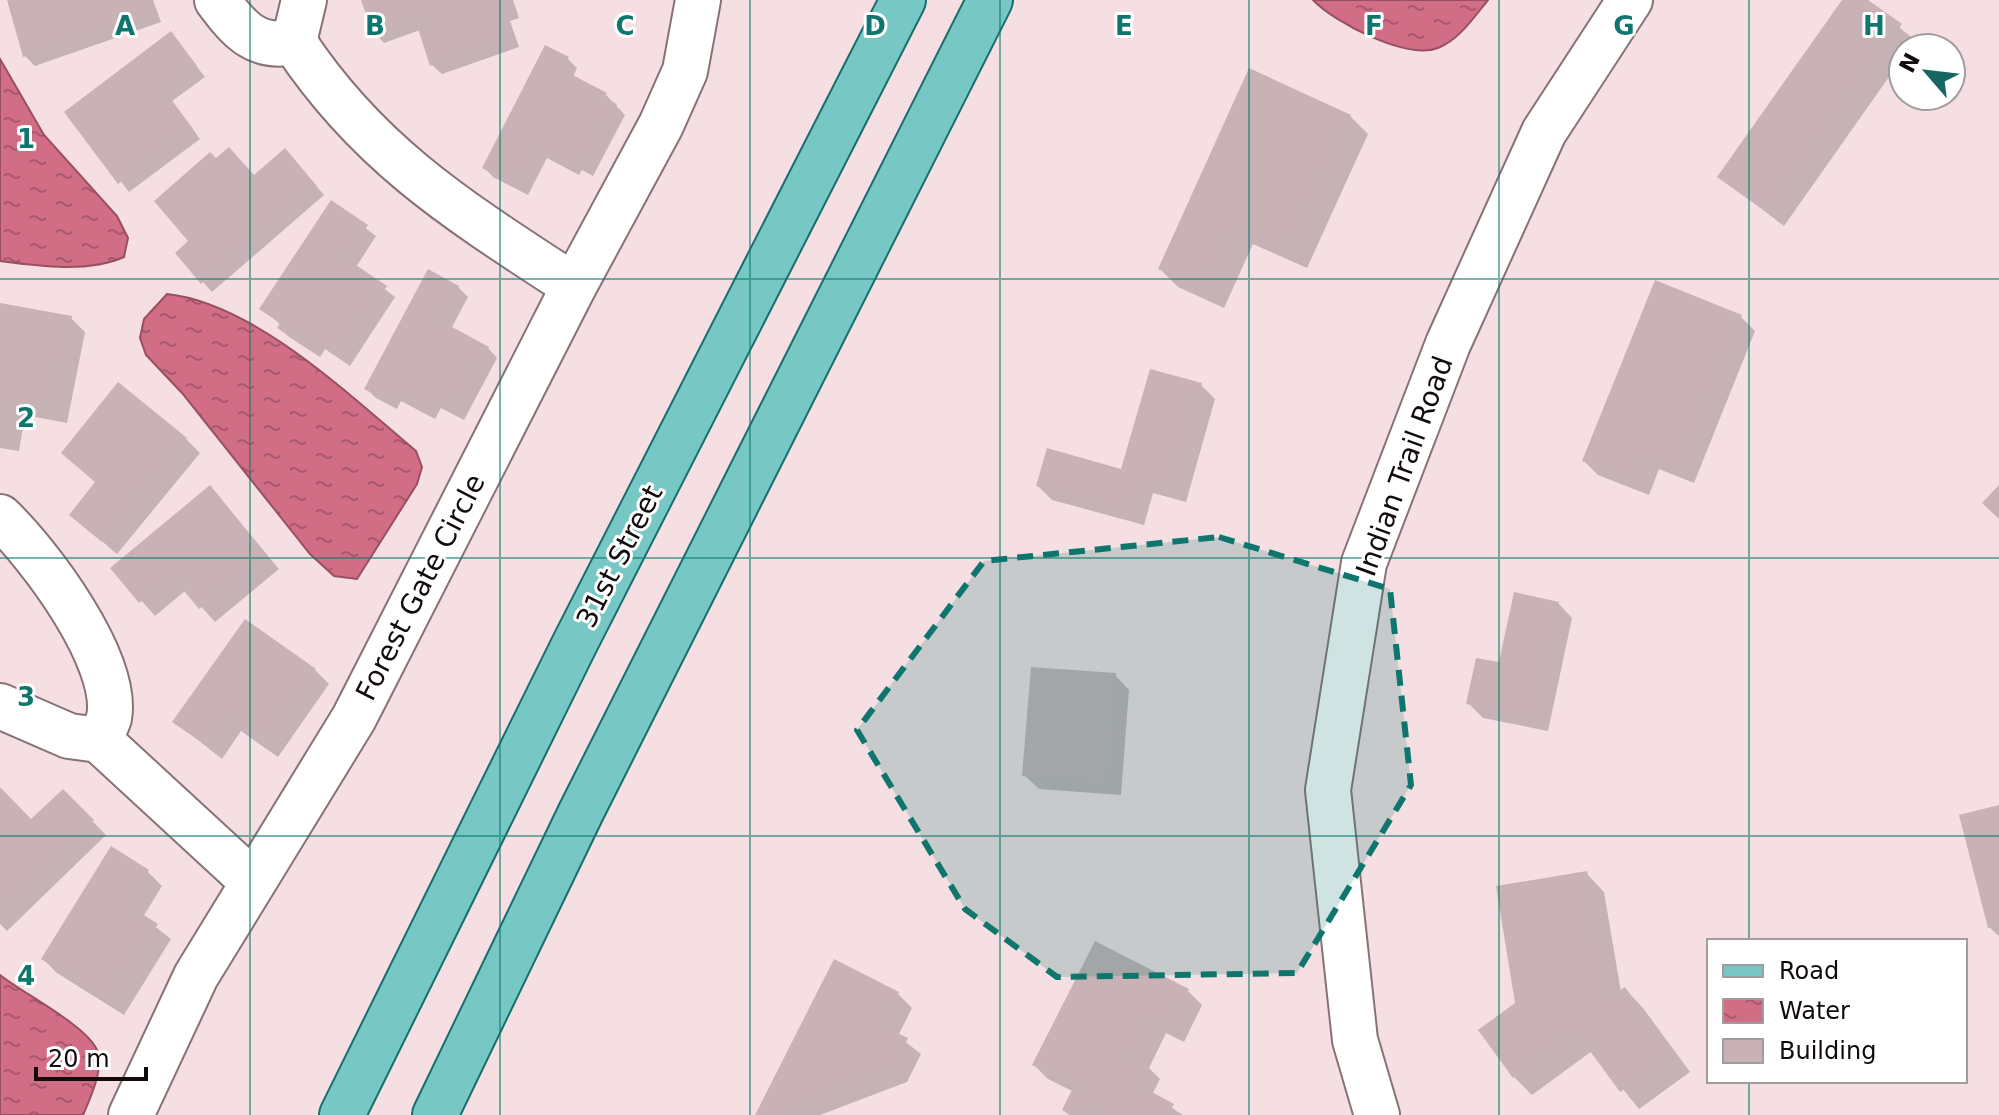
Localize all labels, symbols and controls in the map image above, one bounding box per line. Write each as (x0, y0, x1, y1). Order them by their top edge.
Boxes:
text: A (115, 11, 135, 41)
text: B (365, 11, 385, 41)
text: C (615, 11, 635, 41)
text: D (864, 11, 886, 41)
text: E (1115, 11, 1133, 41)
text: F (1365, 11, 1383, 41)
text: G (1613, 11, 1635, 41)
text: H (1863, 11, 1885, 41)
north arrow (1887, 32, 1967, 112)
text: N (1894, 49, 1925, 77)
text: 1 (17, 124, 35, 154)
street label: Indian Trail Road (1349, 352, 1460, 581)
text: 2 (17, 403, 35, 433)
street label: Forest Gate Circle (349, 469, 492, 706)
street label: 31st Street (570, 480, 669, 633)
text: 3 (17, 682, 35, 712)
legend (1707, 939, 1967, 1083)
text: Road (1779, 957, 1839, 985)
text: 4 (17, 961, 35, 991)
text: Water (1779, 997, 1850, 1025)
scale bar (36, 1031, 146, 1081)
text: Building (1779, 1037, 1876, 1065)
text: 20 m (48, 1045, 110, 1073)

